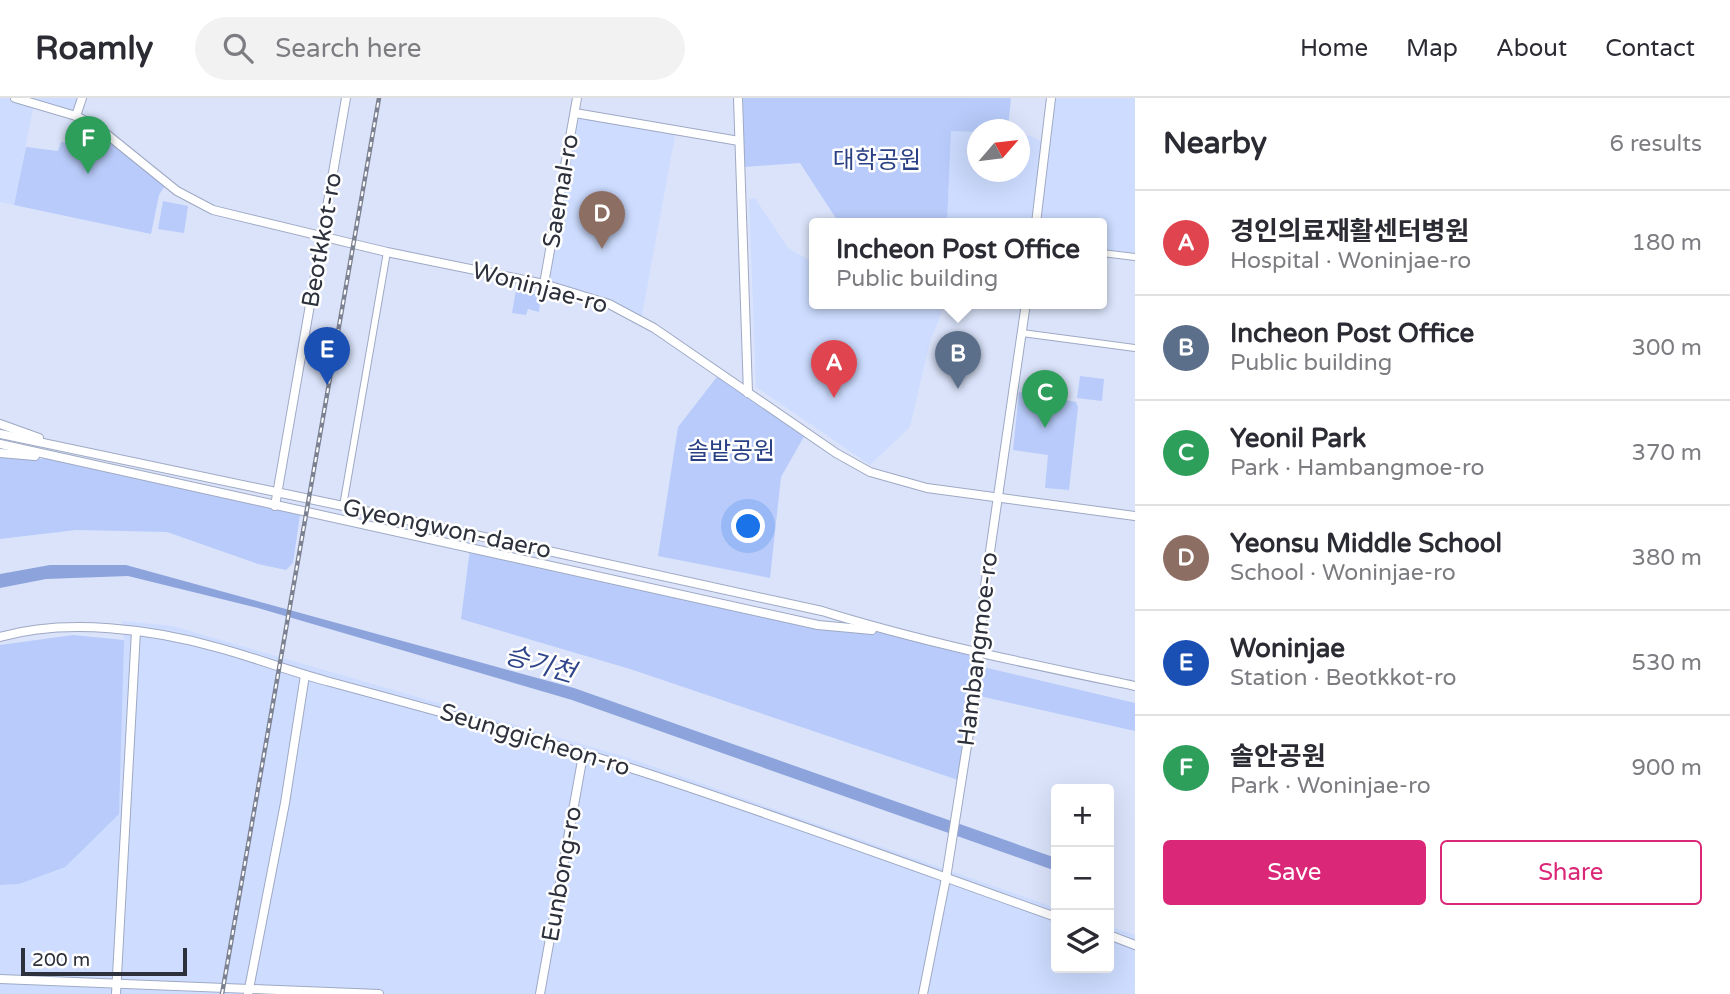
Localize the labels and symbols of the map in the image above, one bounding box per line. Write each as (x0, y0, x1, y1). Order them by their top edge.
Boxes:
pin: F (65, 116, 111, 174)
north arrow (967, 119, 1030, 182)
street label: Saemal-ro (537, 132, 585, 250)
park label: 대학공원 (833, 146, 921, 175)
street label: Beotkkot-ro (296, 170, 348, 310)
pin: D (579, 191, 625, 249)
street label: Woninjae-ro (469, 256, 611, 320)
pin: E (304, 327, 350, 385)
pin: B (935, 331, 981, 389)
pin: A (811, 340, 857, 398)
pin: C (1022, 370, 1068, 428)
park label: 솔밭공원 (687, 437, 775, 466)
street label: Gyeongwon-daero (340, 493, 554, 565)
your location (731, 509, 765, 543)
street label: Hambangmoe-ro (952, 550, 1004, 748)
water label: 승기천 (501, 639, 582, 690)
street label: Seunggicheon-ro (436, 697, 634, 783)
street label: Eunbong-ro (536, 804, 588, 944)
scale bar (21, 945, 187, 977)

